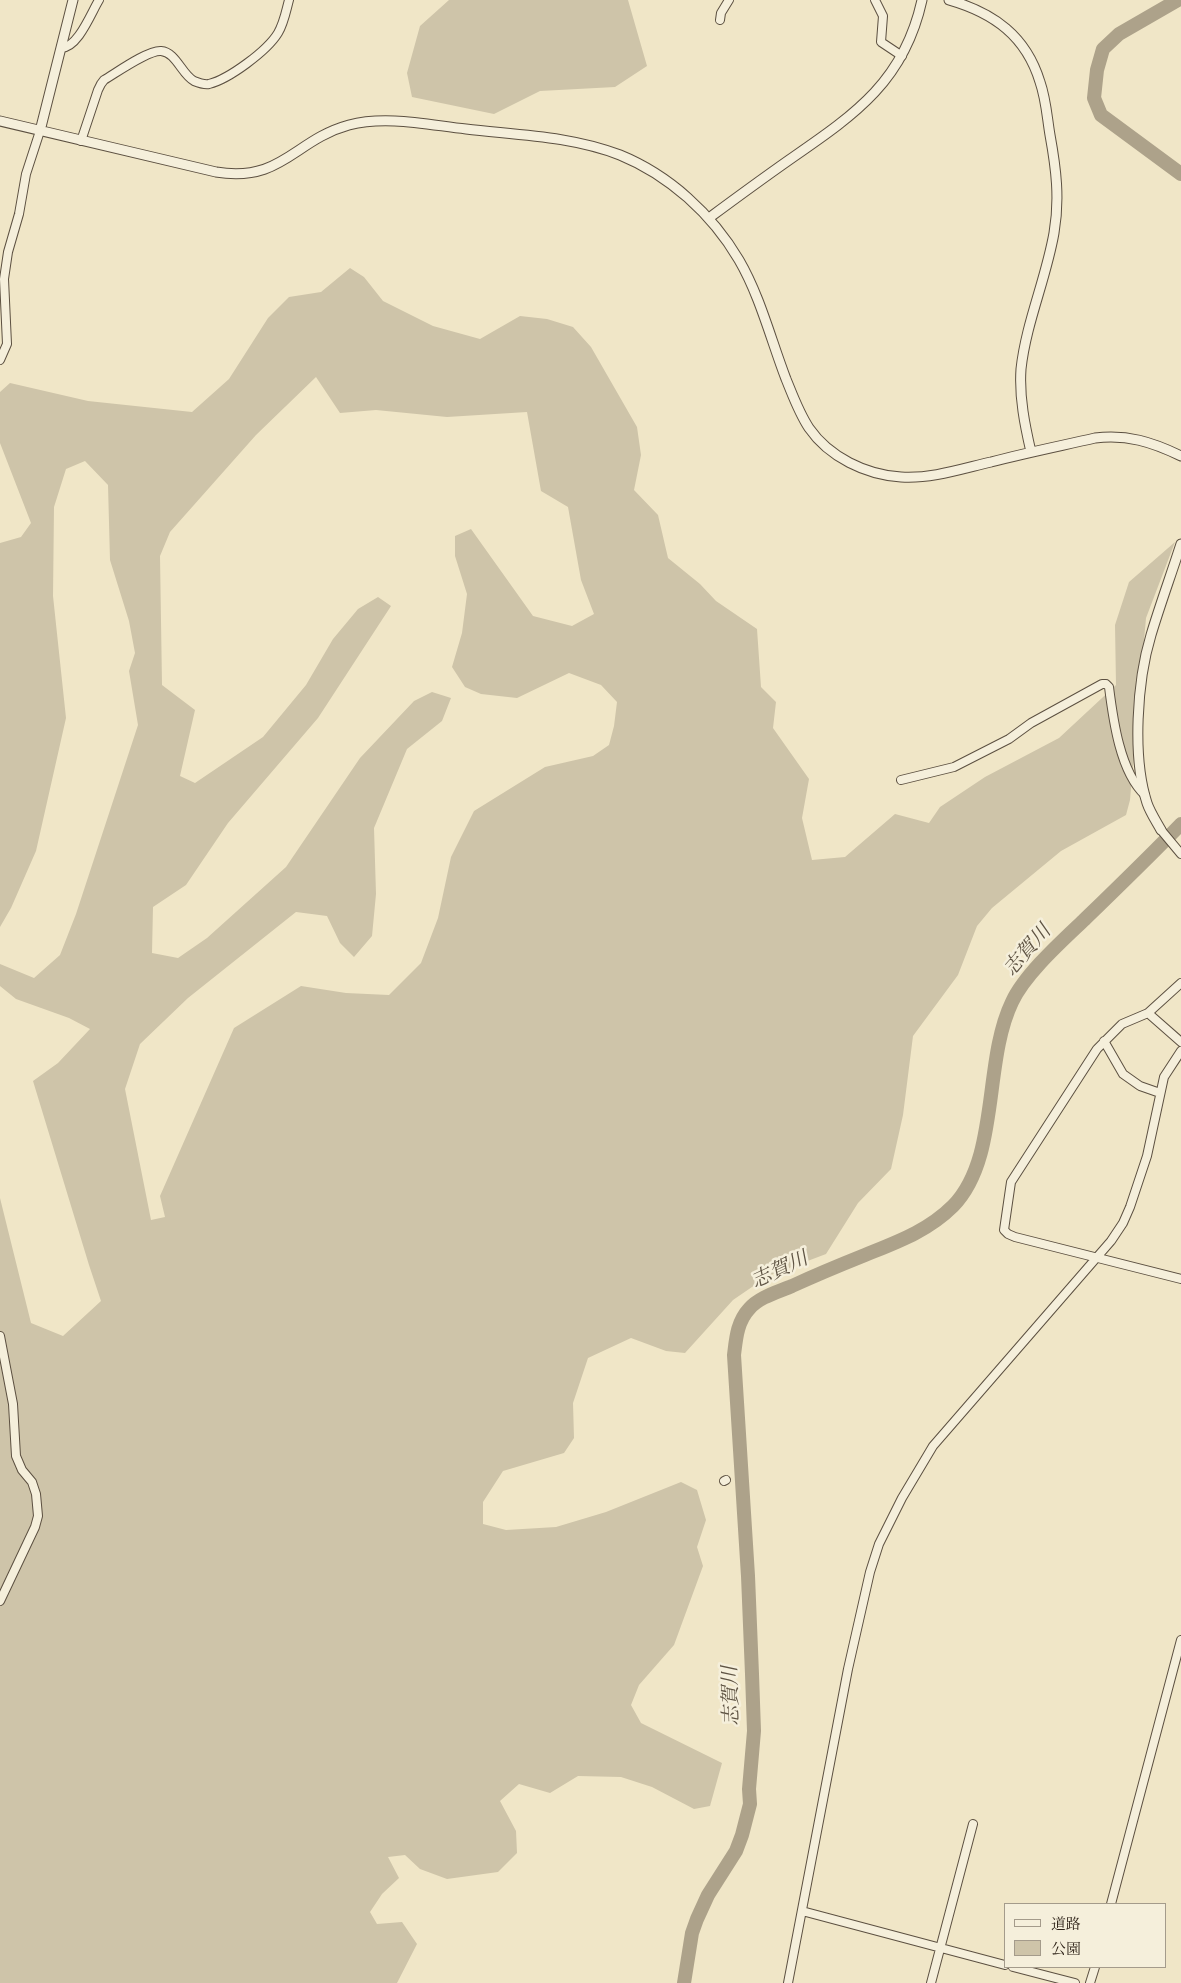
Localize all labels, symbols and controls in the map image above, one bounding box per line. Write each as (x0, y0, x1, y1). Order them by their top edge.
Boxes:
water label: 志賀川 (999, 920, 1057, 982)
water label: 志賀川 (748, 1247, 812, 1295)
water label: 志賀川 (719, 1666, 745, 1726)
legend (1004, 1903, 1166, 1968)
text: 道路 (1051, 1915, 1081, 1934)
text: 公園 (1051, 1940, 1081, 1959)

